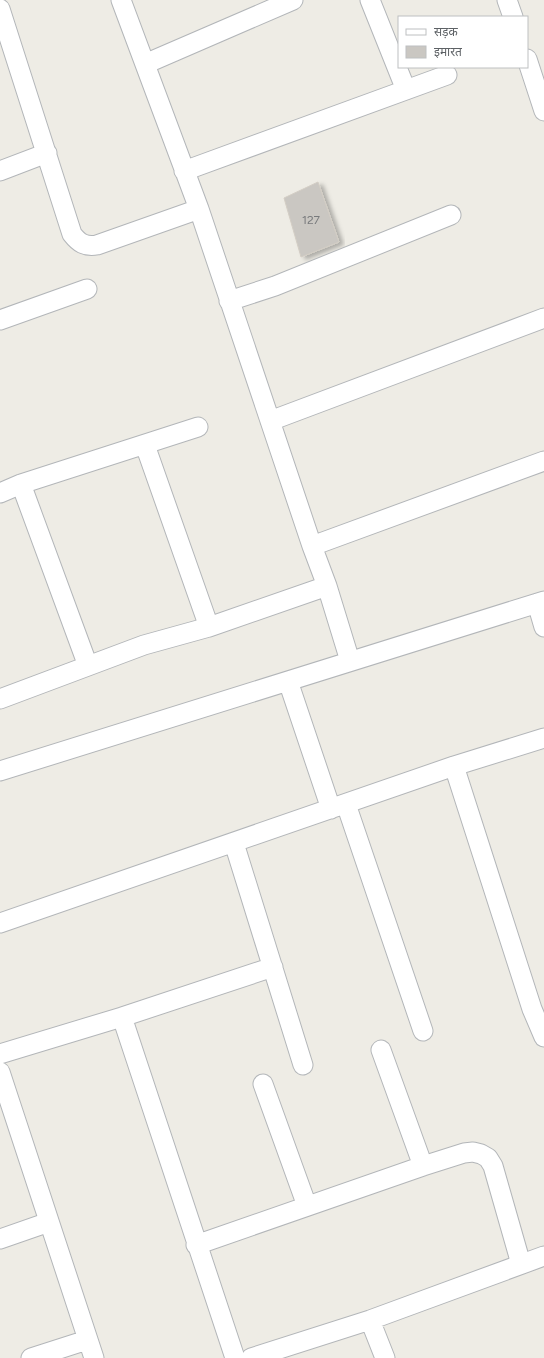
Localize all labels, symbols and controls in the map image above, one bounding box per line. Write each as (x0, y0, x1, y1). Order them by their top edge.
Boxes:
legend (398, 16, 528, 68)
text: सड़क (434, 25, 459, 39)
text: इमारत (434, 45, 463, 59)
house number: 127 (302, 213, 321, 227)

